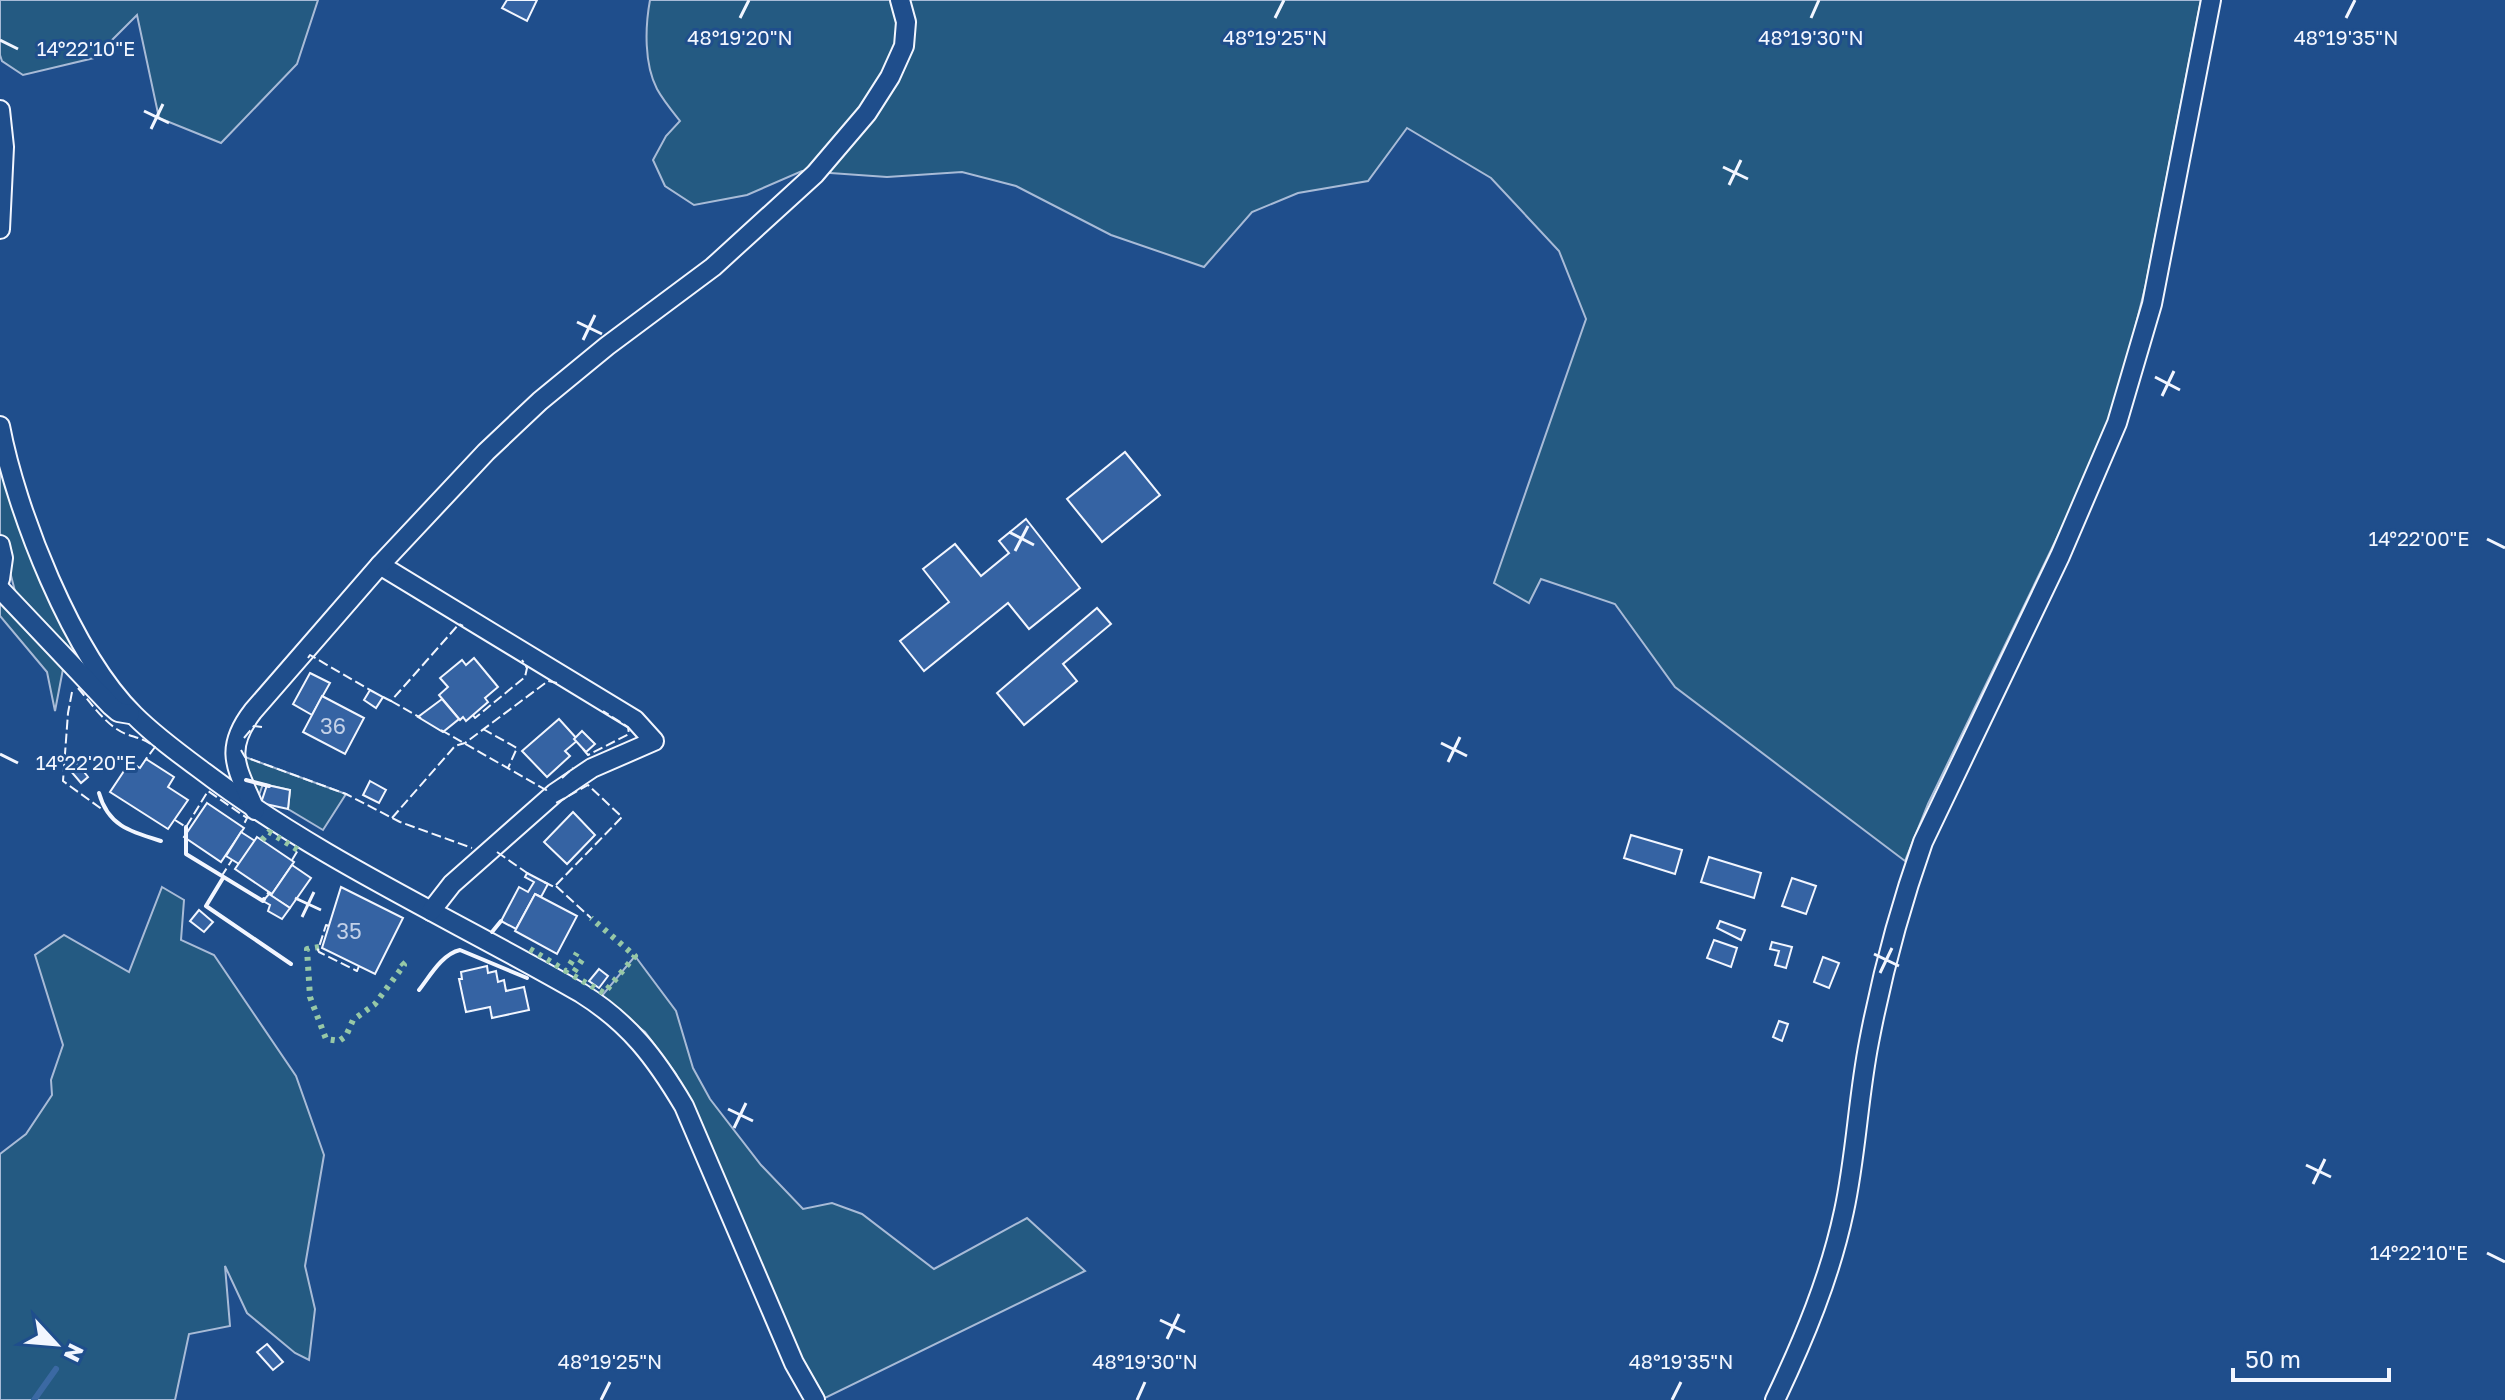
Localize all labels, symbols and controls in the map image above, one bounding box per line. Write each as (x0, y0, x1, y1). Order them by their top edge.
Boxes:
text: 48°19'20"N (687, 25, 793, 49)
text: 48°19'25"N (1223, 25, 1327, 49)
text: 48°19'30"N (1758, 25, 1864, 49)
text: 48°19'35"N (2294, 25, 2398, 49)
text: 14°22'10"E (37, 36, 135, 60)
text: 14°22'00"E (2368, 526, 2470, 550)
house number: 36 (320, 712, 346, 739)
text: 14°22'20"E (36, 750, 136, 774)
house number: 35 (336, 917, 362, 944)
text: 14°22'10"E (2370, 1240, 2468, 1264)
north arrow (16, 1304, 96, 1384)
scale bar (2233, 1332, 2389, 1382)
text: N (59, 1340, 90, 1366)
text: 50 m (2245, 1344, 2301, 1373)
text: 48°19'25"N (558, 1349, 662, 1373)
text: 48°19'30"N (1092, 1349, 1198, 1373)
text: 48°19'35"N (1629, 1349, 1733, 1373)

